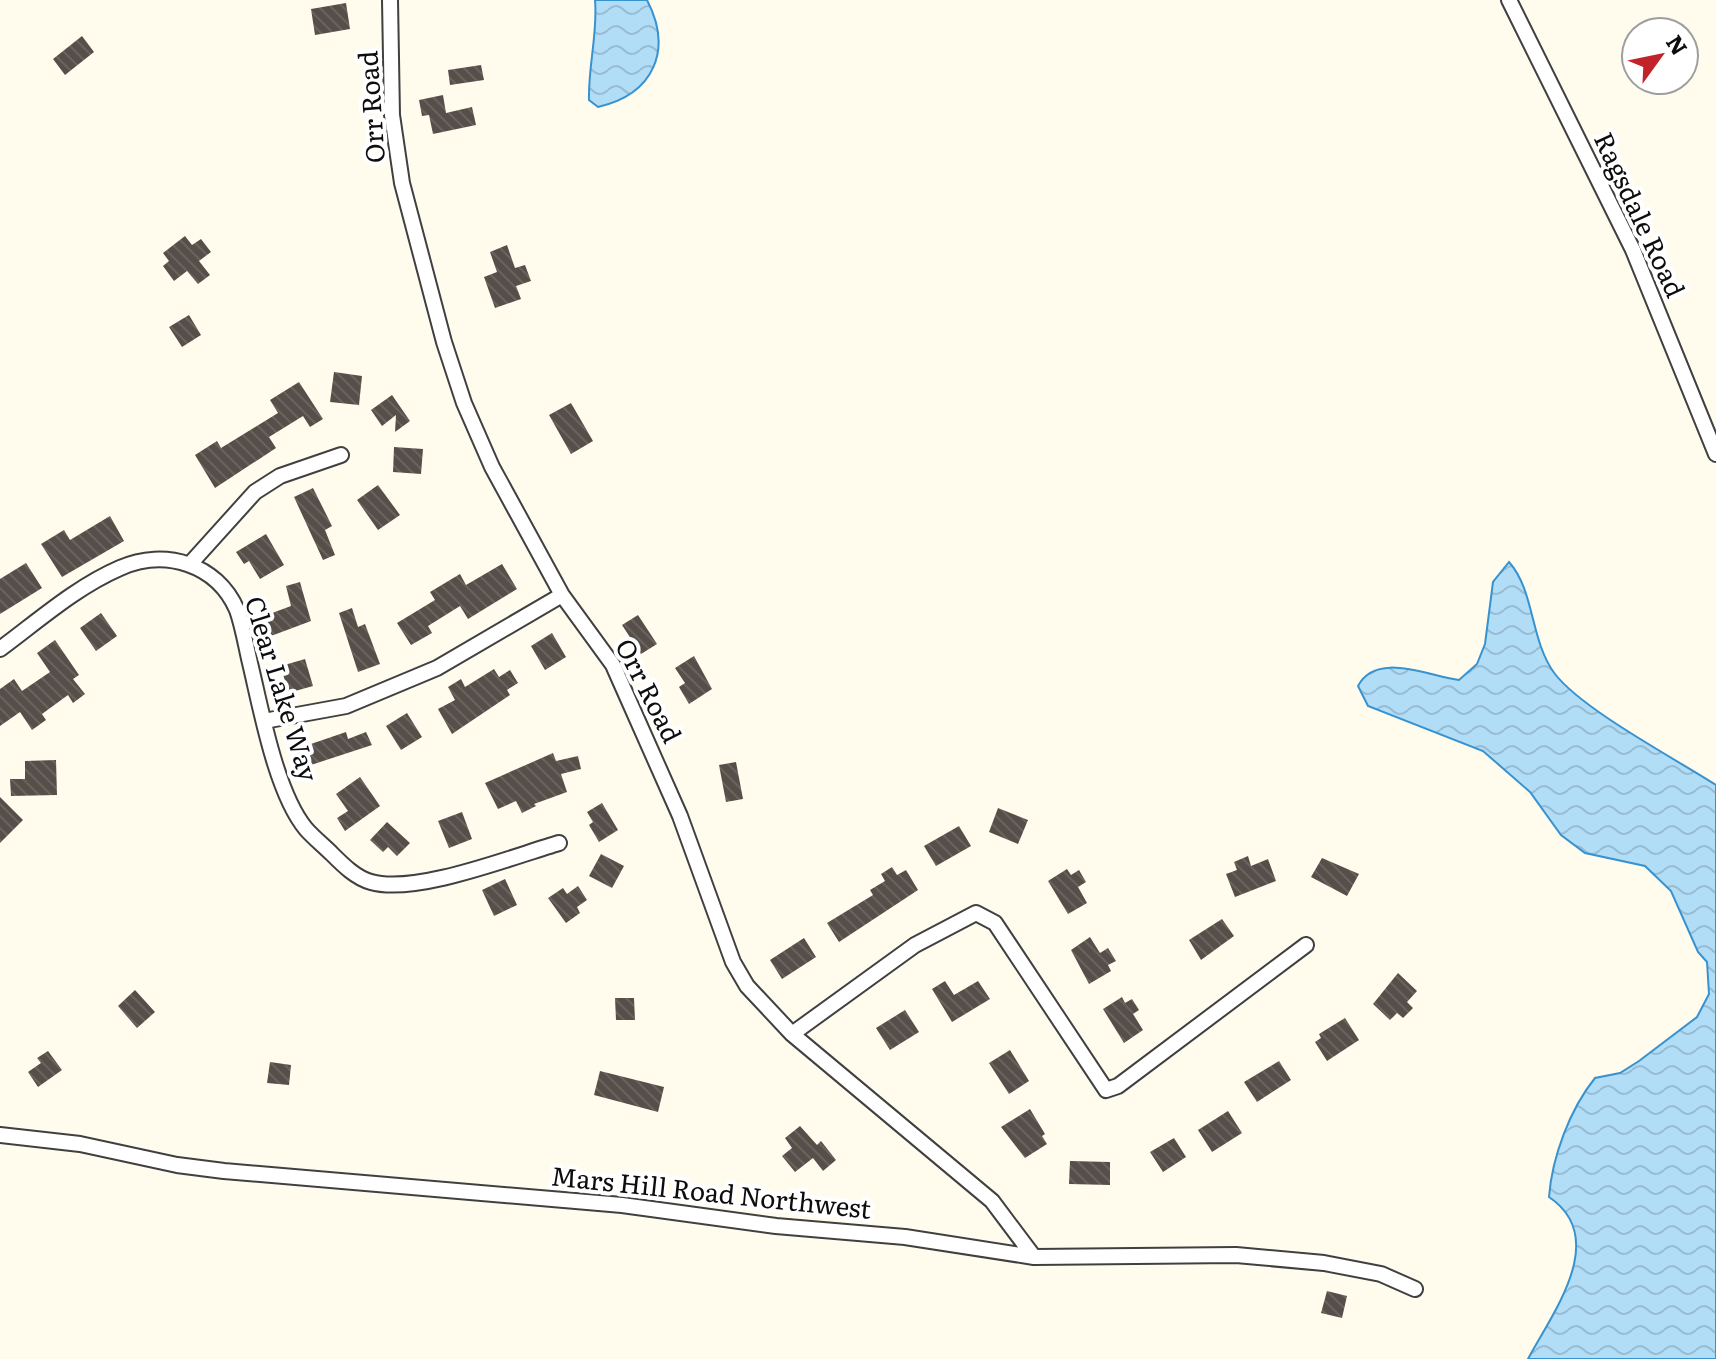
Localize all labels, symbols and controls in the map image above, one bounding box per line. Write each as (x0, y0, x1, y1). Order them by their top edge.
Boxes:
north arrow (1620, 16, 1700, 96)
text: N (1659, 28, 1697, 61)
street label: Orr Road (346, 50, 393, 165)
street label: Ragsdale Road (1586, 125, 1697, 303)
street label: Clear Lake Way (237, 591, 330, 786)
street label: Orr Road (607, 631, 693, 749)
street label: Mars Hill Road Northwest (549, 1154, 874, 1227)

